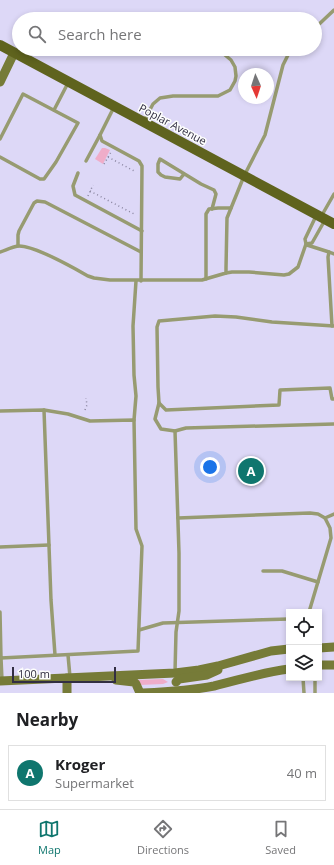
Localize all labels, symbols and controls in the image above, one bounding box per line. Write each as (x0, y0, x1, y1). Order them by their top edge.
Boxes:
search box (12, 12, 322, 56)
icon: search (26, 23, 48, 45)
text: Search here (58, 24, 142, 44)
north arrow (238, 68, 274, 104)
street label: Poplar Avenue (137, 100, 209, 148)
pin: A (238, 456, 264, 486)
your location (200, 457, 220, 477)
map controls (286, 609, 322, 681)
button: locate (286, 609, 322, 645)
button: layers (286, 645, 322, 681)
scale bar (12, 665, 116, 684)
text: 100 m (18, 666, 50, 681)
text: Nearby (16, 708, 78, 731)
text: Kroger (55, 754, 105, 774)
text: A (26, 764, 34, 782)
text: 40 m (287, 764, 317, 782)
text: Supermarket (55, 774, 134, 792)
tab: Map (38, 818, 61, 857)
tab: Directions (137, 818, 189, 857)
tab: Saved (265, 818, 296, 857)

